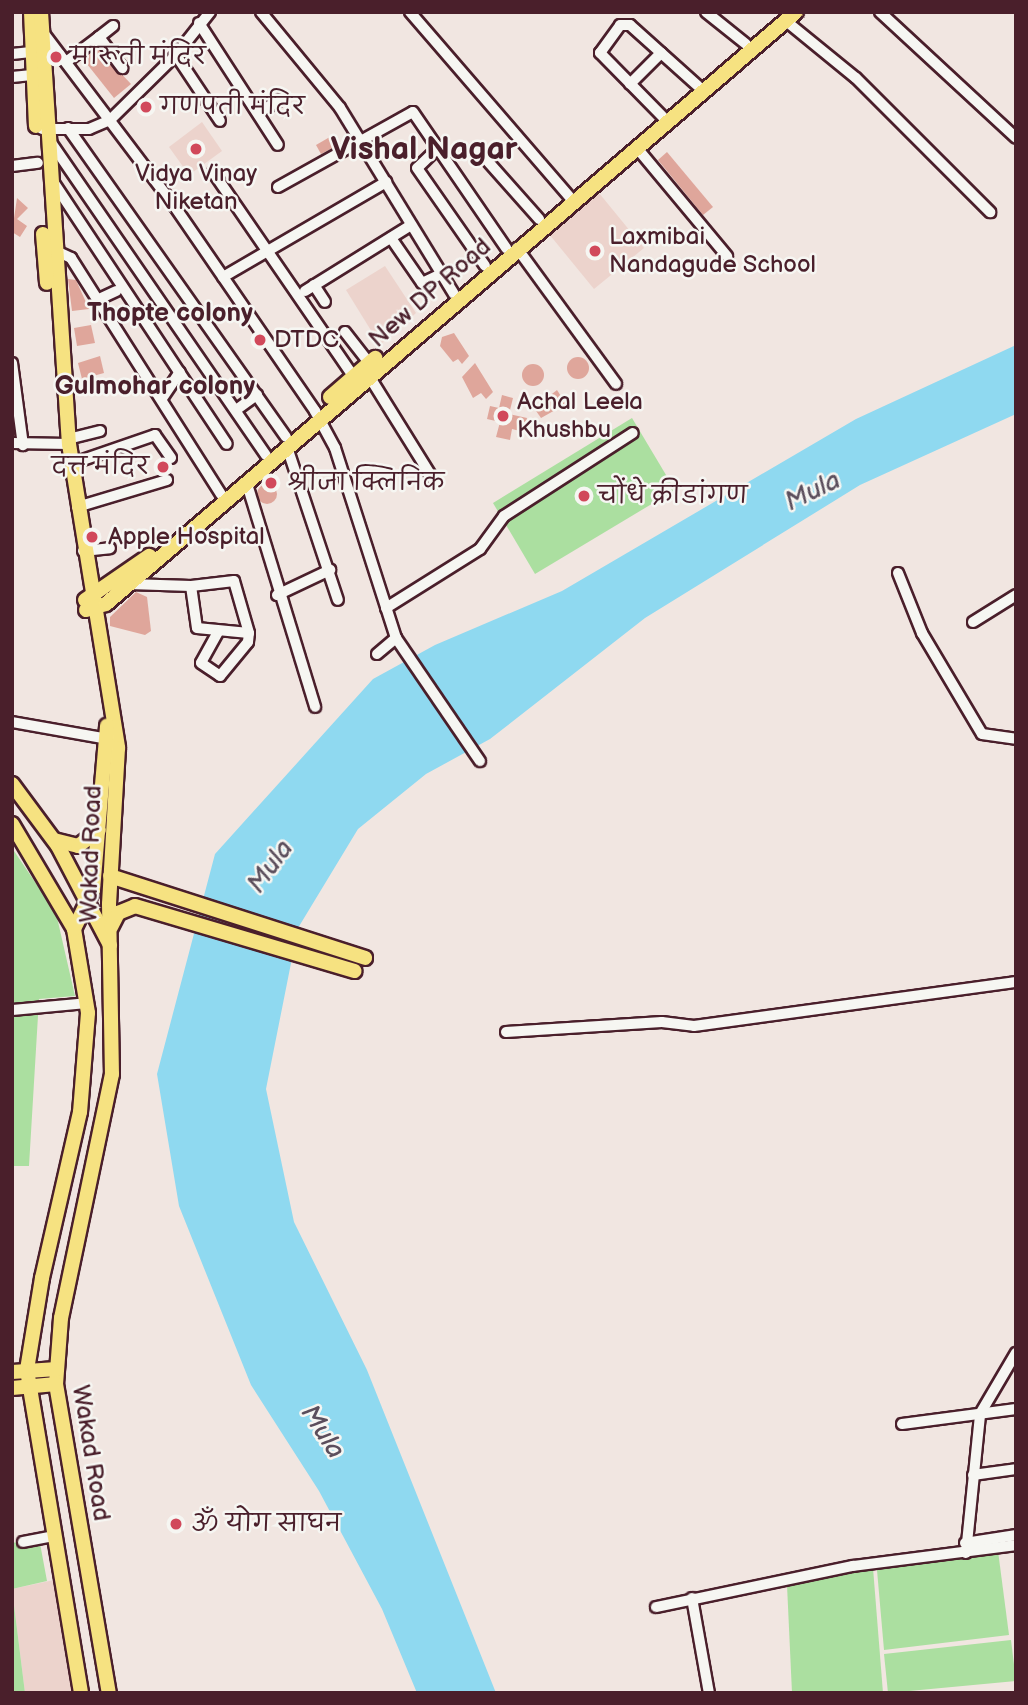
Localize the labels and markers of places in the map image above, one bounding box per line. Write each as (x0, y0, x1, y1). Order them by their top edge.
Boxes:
place label: मारूती मंदिर (70, 43, 206, 71)
marker: मारूती मंदिर (48, 49, 64, 65)
place label: गणपती मंदिर (160, 93, 305, 121)
marker: गणपती मंदिर (138, 99, 154, 115)
marker: Vidya Vinay Niketan (188, 141, 204, 157)
place label: Vidya Vinay Niketan (135, 160, 257, 216)
place label: Laxmibai Nandagude School (609, 223, 816, 279)
marker: Laxmibai Nandagude School (587, 243, 603, 259)
place label: DTDC (274, 326, 339, 354)
marker: DTDC (252, 332, 268, 348)
place label: Achal Leela Khushbu (517, 388, 643, 444)
marker: Achal Leela Khushbu (495, 408, 511, 424)
place label: दत्त मंदिर (51, 453, 149, 481)
marker: दत्त मंदिर (155, 459, 171, 475)
place label: श्रीजा क्लिनिक (287, 469, 444, 497)
marker: श्रीजा क्लिनिक (261, 473, 281, 493)
place label: चोंधे क्रीडांगण (598, 482, 748, 510)
marker: चोंधे क्रीडांगण (576, 488, 592, 504)
place label: Apple Hospital (108, 523, 265, 551)
marker: Apple Hospital (82, 527, 102, 547)
place label: ॐ योग साघन (190, 1510, 341, 1538)
marker: ॐ योग साघन (168, 1516, 184, 1532)

